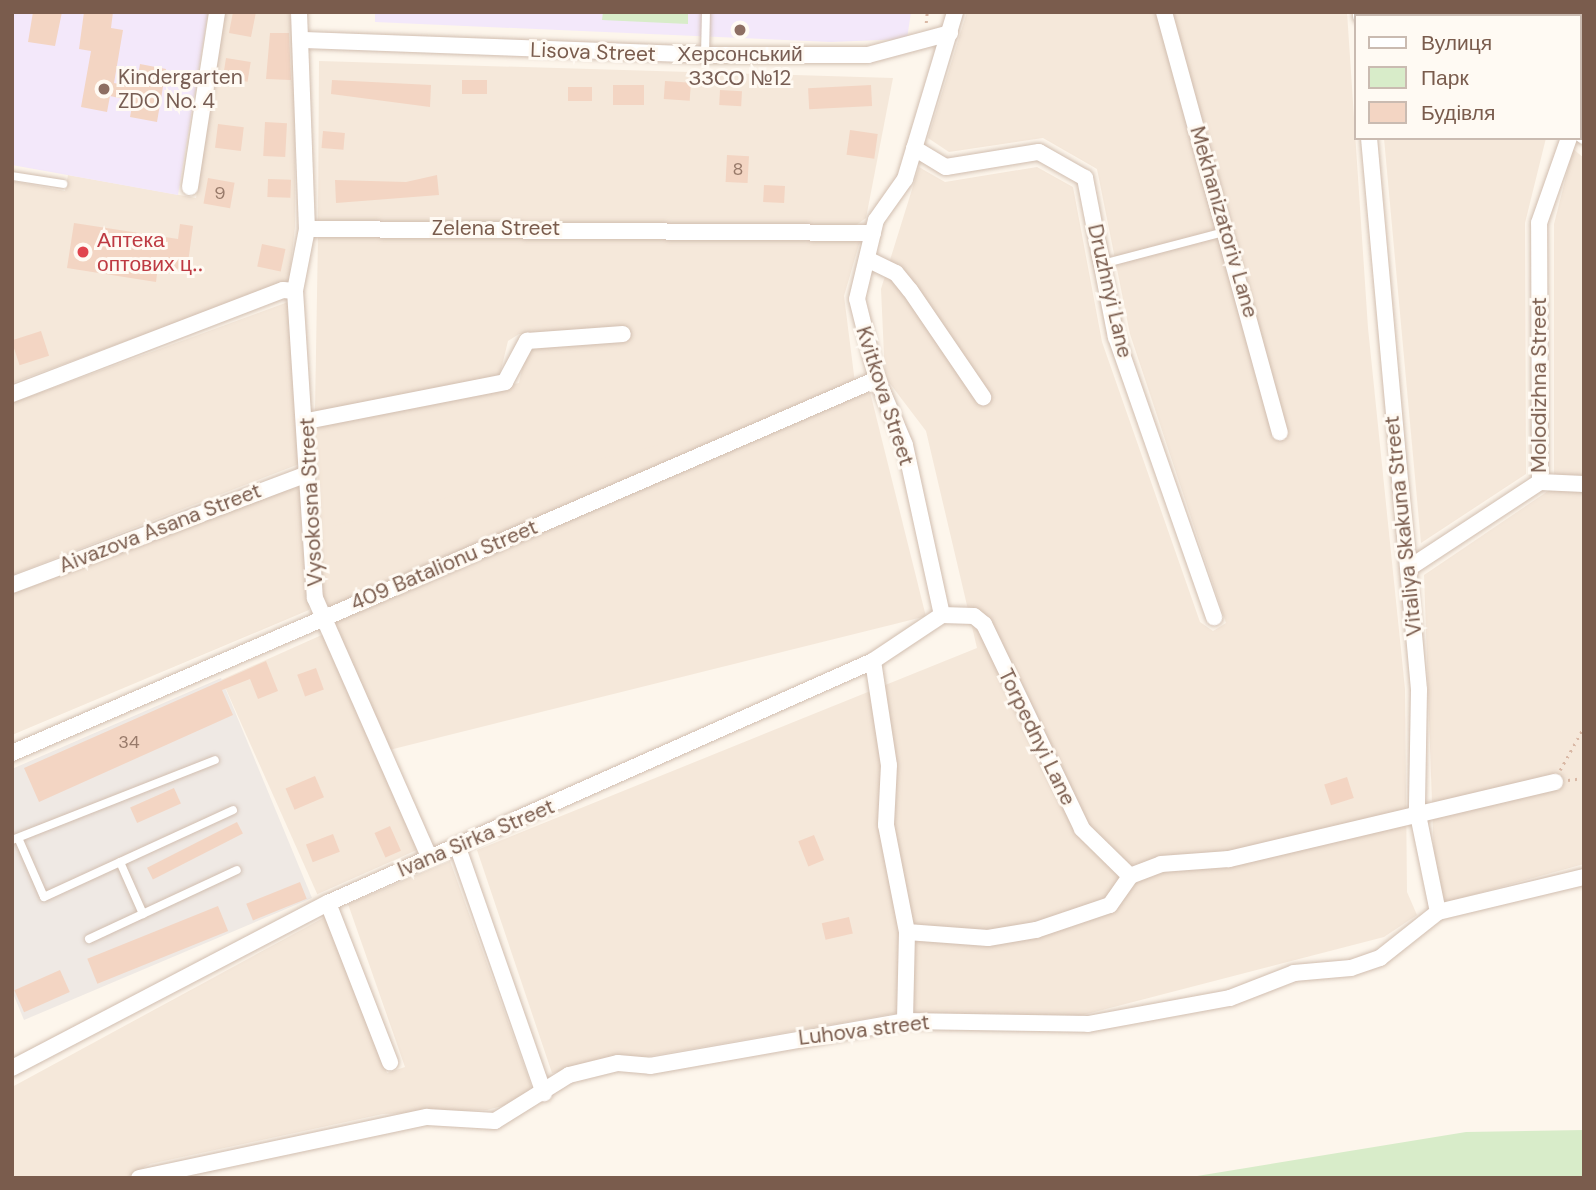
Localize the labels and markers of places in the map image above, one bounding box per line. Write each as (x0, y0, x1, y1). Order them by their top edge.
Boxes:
marker: Херсонський ЗЗСО №12 (732, 22, 748, 38)
place label: Херсонський ЗЗСО №12 (677, 41, 803, 91)
place label: Kindergarten ZDO No. 4 (118, 64, 243, 114)
marker: Kindergarten ZDO No. 4 (96, 81, 112, 97)
place label: Аптека оптових ц‥ (97, 227, 203, 277)
marker: Аптека оптових ц‥ (75, 244, 91, 260)

